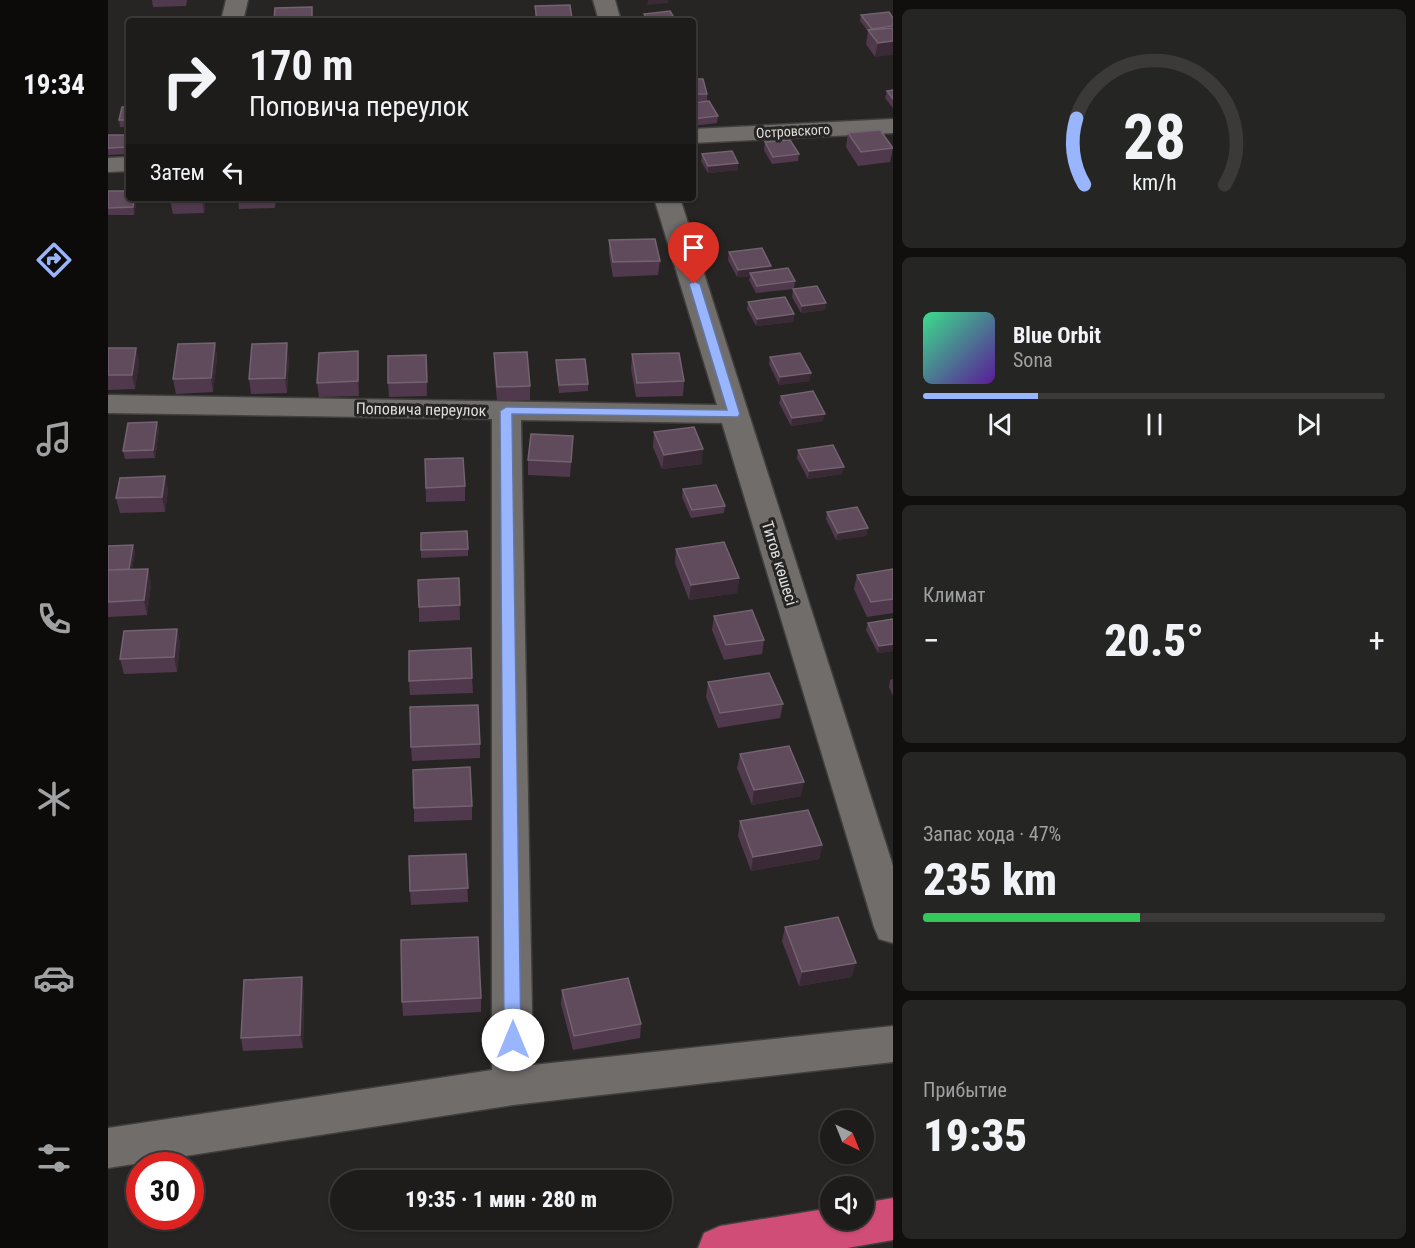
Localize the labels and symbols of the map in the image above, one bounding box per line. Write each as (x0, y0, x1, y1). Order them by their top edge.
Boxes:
street label: Островского (756, 121, 830, 141)
pin (668, 222, 719, 284)
street label: Поповича переулок (356, 399, 487, 420)
street label: Титов көшесі (758, 519, 801, 608)
position arrow (481, 1008, 545, 1072)
north arrow (820, 1110, 874, 1164)
speed limit sign: 30 (126, 1152, 204, 1230)

